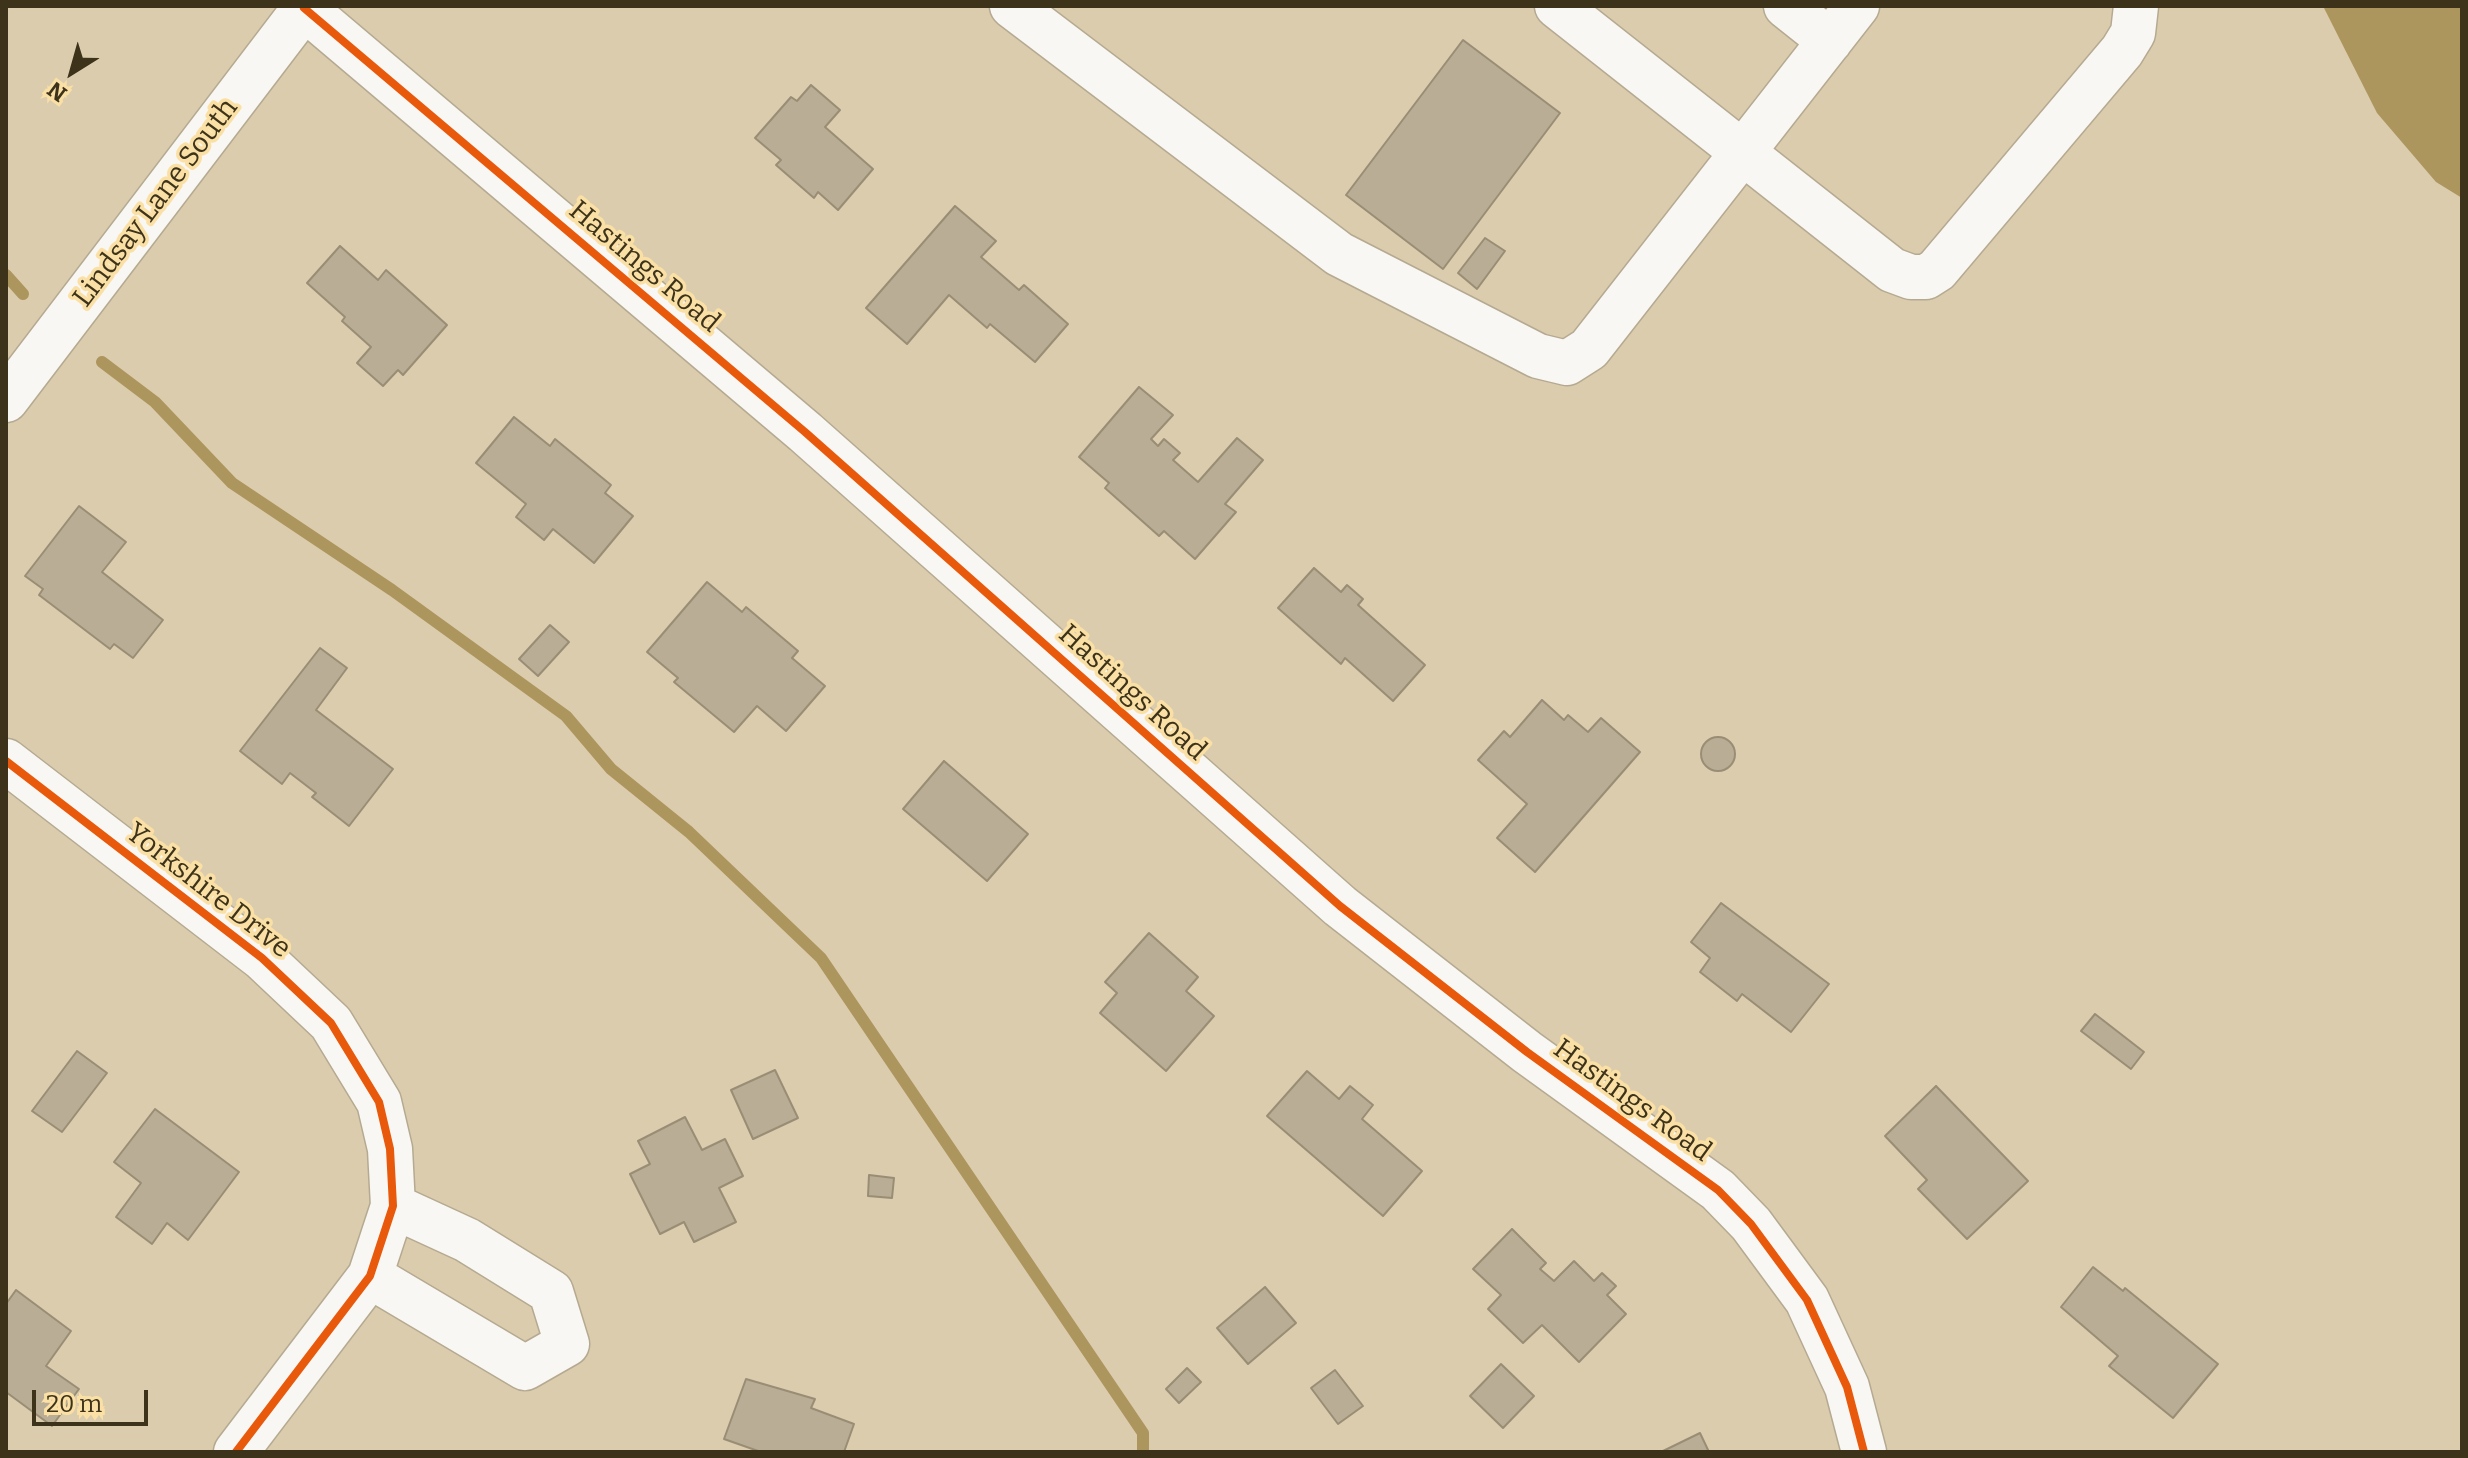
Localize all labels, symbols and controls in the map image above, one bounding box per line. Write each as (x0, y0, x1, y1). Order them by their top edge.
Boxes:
north arrow (32, 32, 112, 112)
text: N (42, 76, 72, 107)
street label: Lindsay Lane South (67, 92, 245, 314)
street label: Hastings Road (562, 194, 726, 340)
street label: Hastings Road (1051, 618, 1213, 768)
street label: Yorkshire Drive (119, 816, 297, 966)
street label: Hastings Road (1547, 1032, 1717, 1170)
scale bar (36, 1374, 152, 1424)
text: 20 m (46, 1390, 102, 1418)

